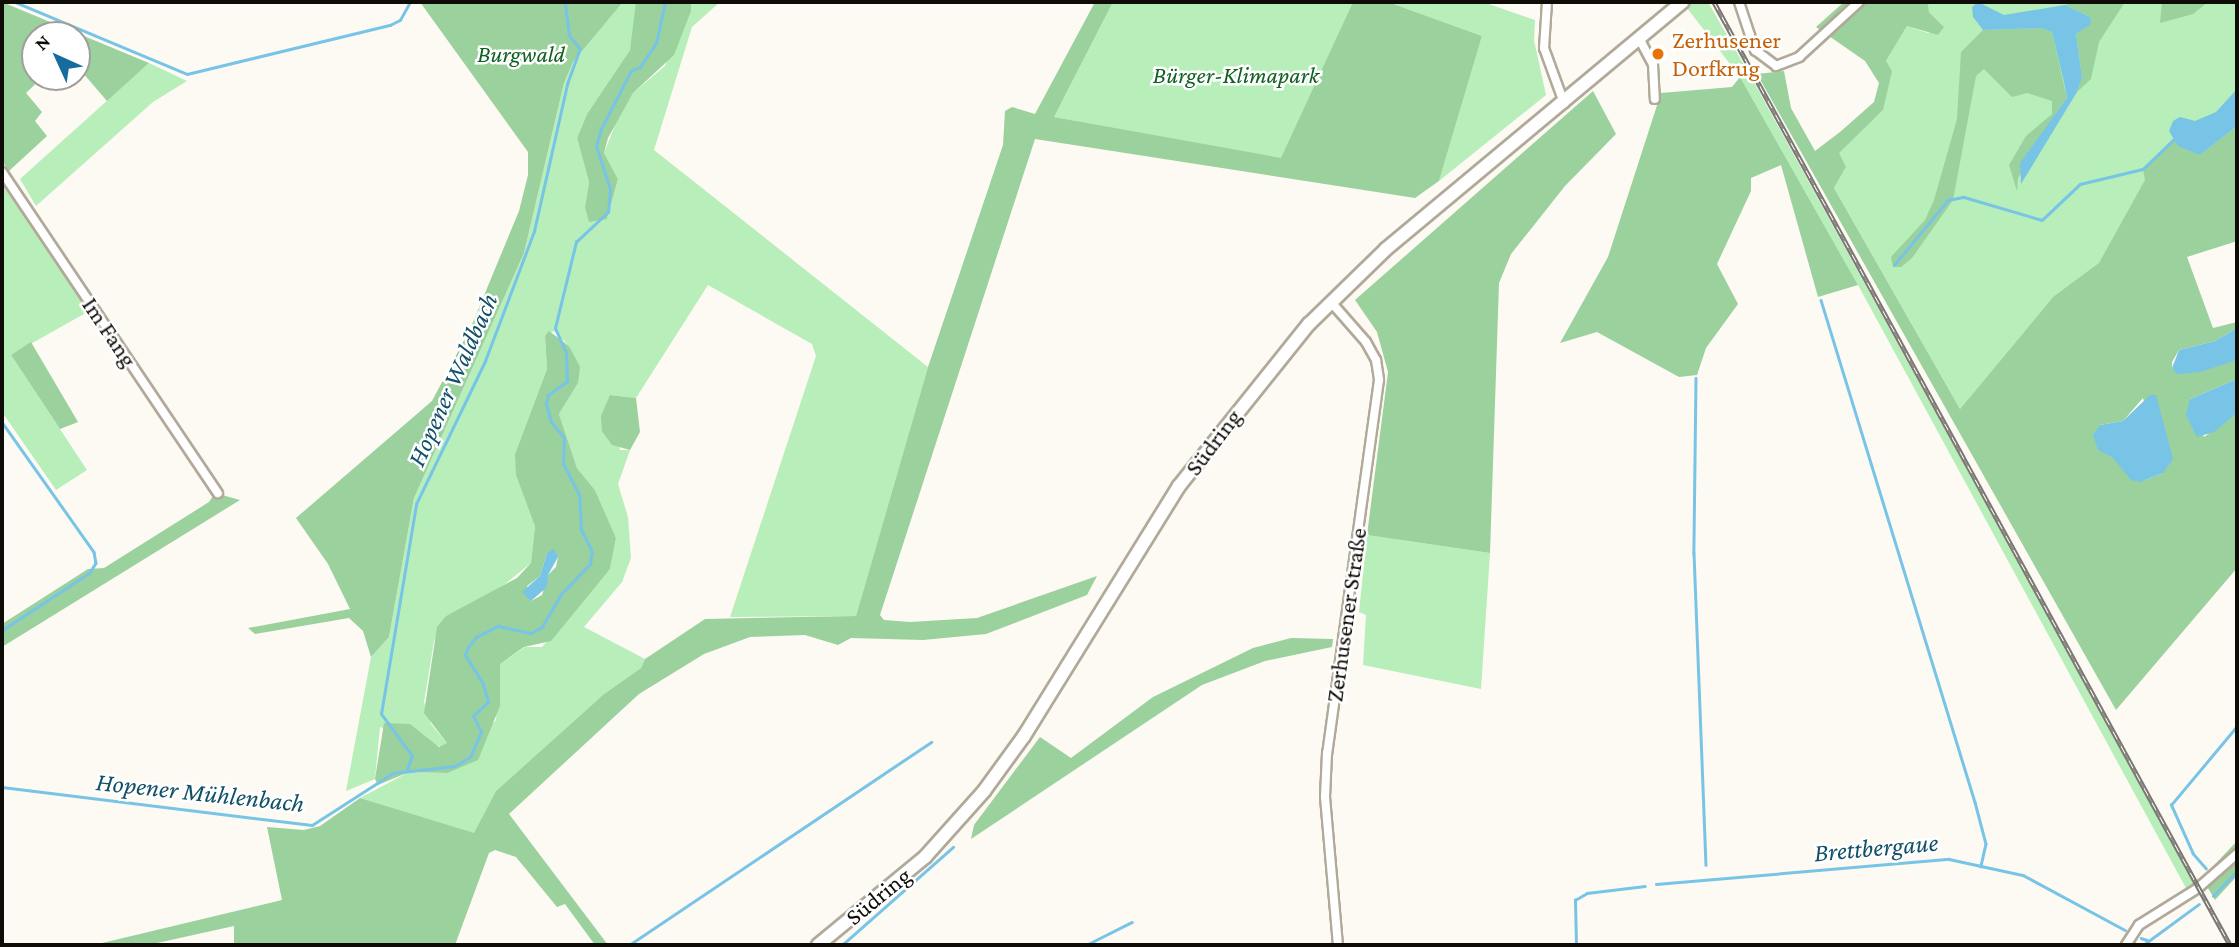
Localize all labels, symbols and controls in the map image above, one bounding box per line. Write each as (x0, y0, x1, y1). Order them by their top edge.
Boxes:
north arrow (21, 21, 91, 91)
place label: Zerhusener Dorfkrug (1672, 26, 1781, 82)
text: N (30, 30, 54, 54)
park label: Burgwald (477, 40, 565, 68)
marker: Zerhusener Dorfkrug (1650, 46, 1666, 62)
park label: Bürger-Klimapark (1153, 61, 1319, 89)
water label: Hopener Waldbach (401, 289, 505, 471)
street label: Im Fang (76, 292, 144, 372)
street label: Südring (1179, 403, 1247, 481)
street label: Zerhusener Straße (1320, 526, 1372, 704)
water label: Hopener Mühlenbach (94, 767, 306, 819)
water label: Brettbergaue (1813, 827, 1939, 869)
street label: Südring (839, 861, 917, 931)

